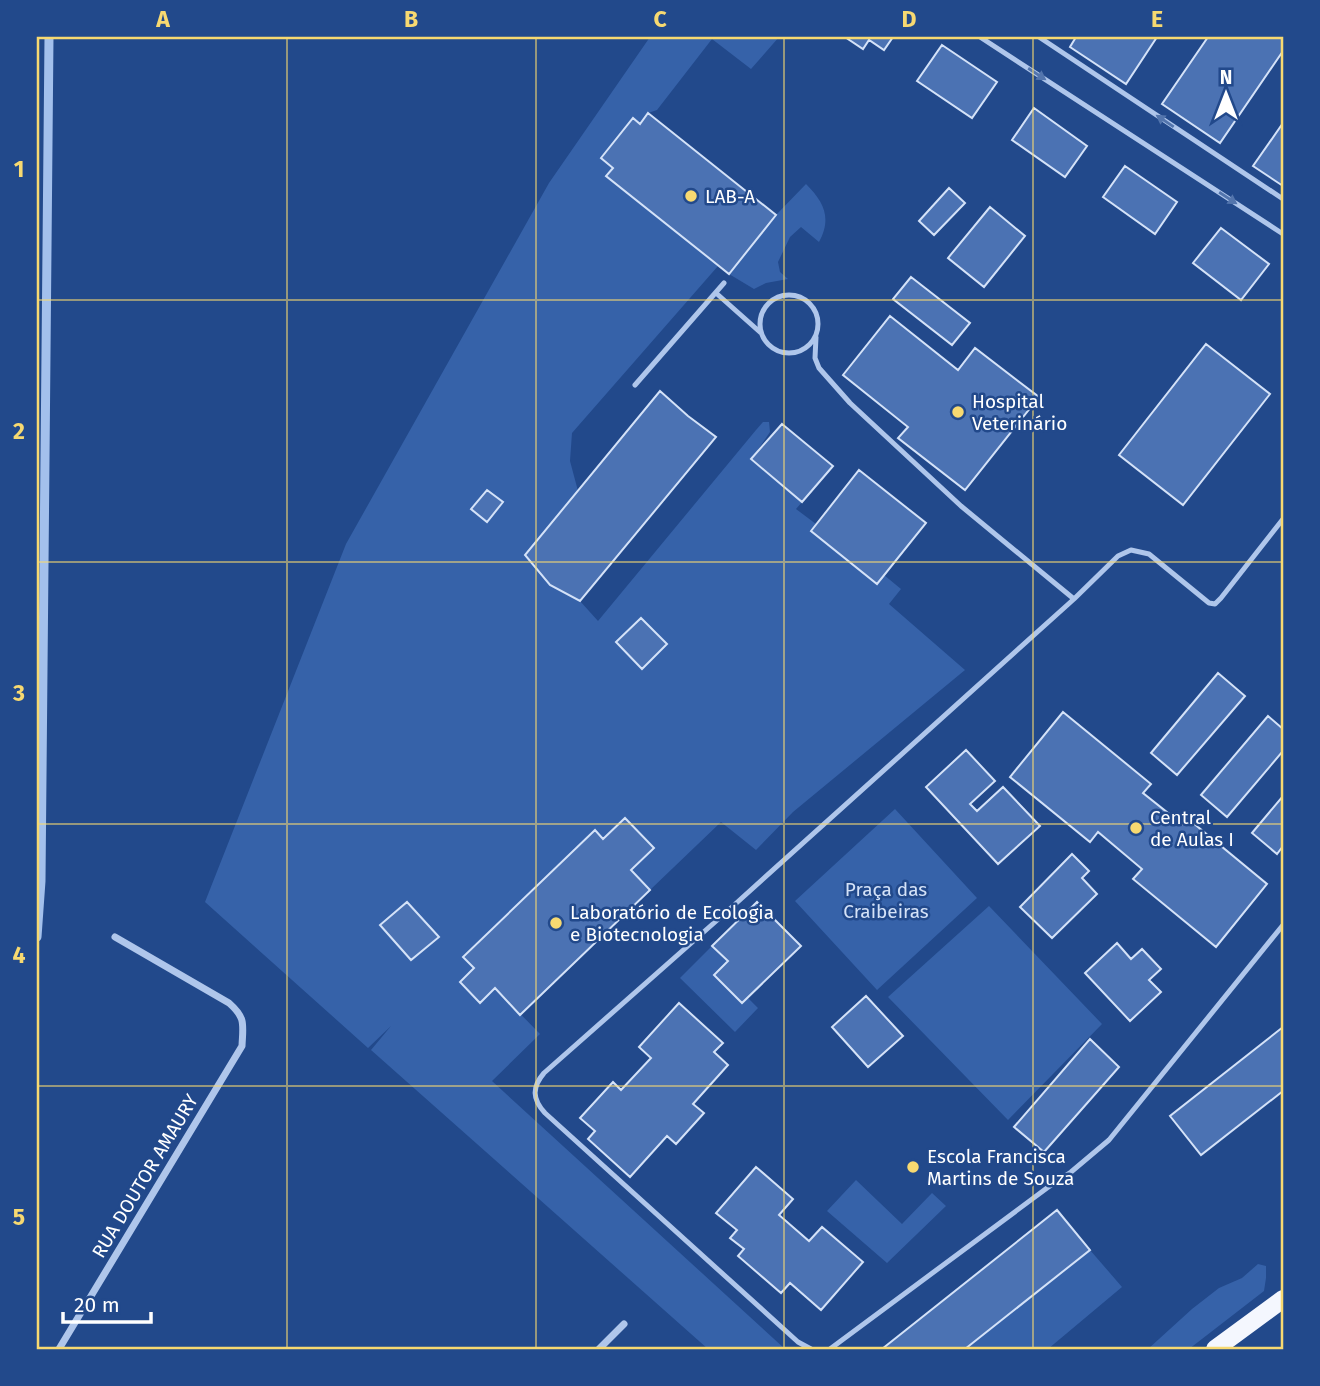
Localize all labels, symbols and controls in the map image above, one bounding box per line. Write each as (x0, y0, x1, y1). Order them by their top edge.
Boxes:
text: A (155, 5, 170, 33)
text: B (404, 5, 418, 33)
text: C (653, 5, 667, 33)
text: D (902, 5, 917, 33)
text: E (1151, 5, 1163, 33)
north arrow (1190, 60, 1260, 130)
text: N (1220, 66, 1232, 89)
one-way arrow (1028, 67, 1046, 81)
one-way arrow (1155, 114, 1175, 127)
text: 1 (14, 155, 24, 183)
place label: LAB-A (705, 185, 755, 208)
marker: LAB-A (683, 188, 699, 204)
one-way arrow (1218, 191, 1237, 204)
place label: Hospital Veterinário (972, 390, 1067, 435)
marker: Hospital Veterinário (950, 404, 966, 420)
text: 2 (13, 417, 25, 445)
text: 3 (12, 679, 25, 707)
place label: Central de Aulas I (1150, 806, 1234, 851)
marker: Central de Aulas I (1128, 820, 1144, 836)
park label: Praça das Craibeiras (843, 878, 929, 923)
place label: Laboratório de Ecologia e Biotecnologia (570, 901, 774, 946)
marker: Laboratório de Ecologia e Biotecnologia (548, 915, 564, 931)
text: 4 (13, 941, 26, 969)
street label: RUA DOUTOR AMAURY (87, 1090, 203, 1262)
place label: Escola Francisca Martins de Souza (927, 1145, 1074, 1190)
marker: Escola Francisca Martins de Souza (905, 1159, 921, 1175)
text: 5 (13, 1203, 25, 1231)
scale bar (63, 1281, 150, 1325)
text: 20 m (74, 1292, 120, 1318)

